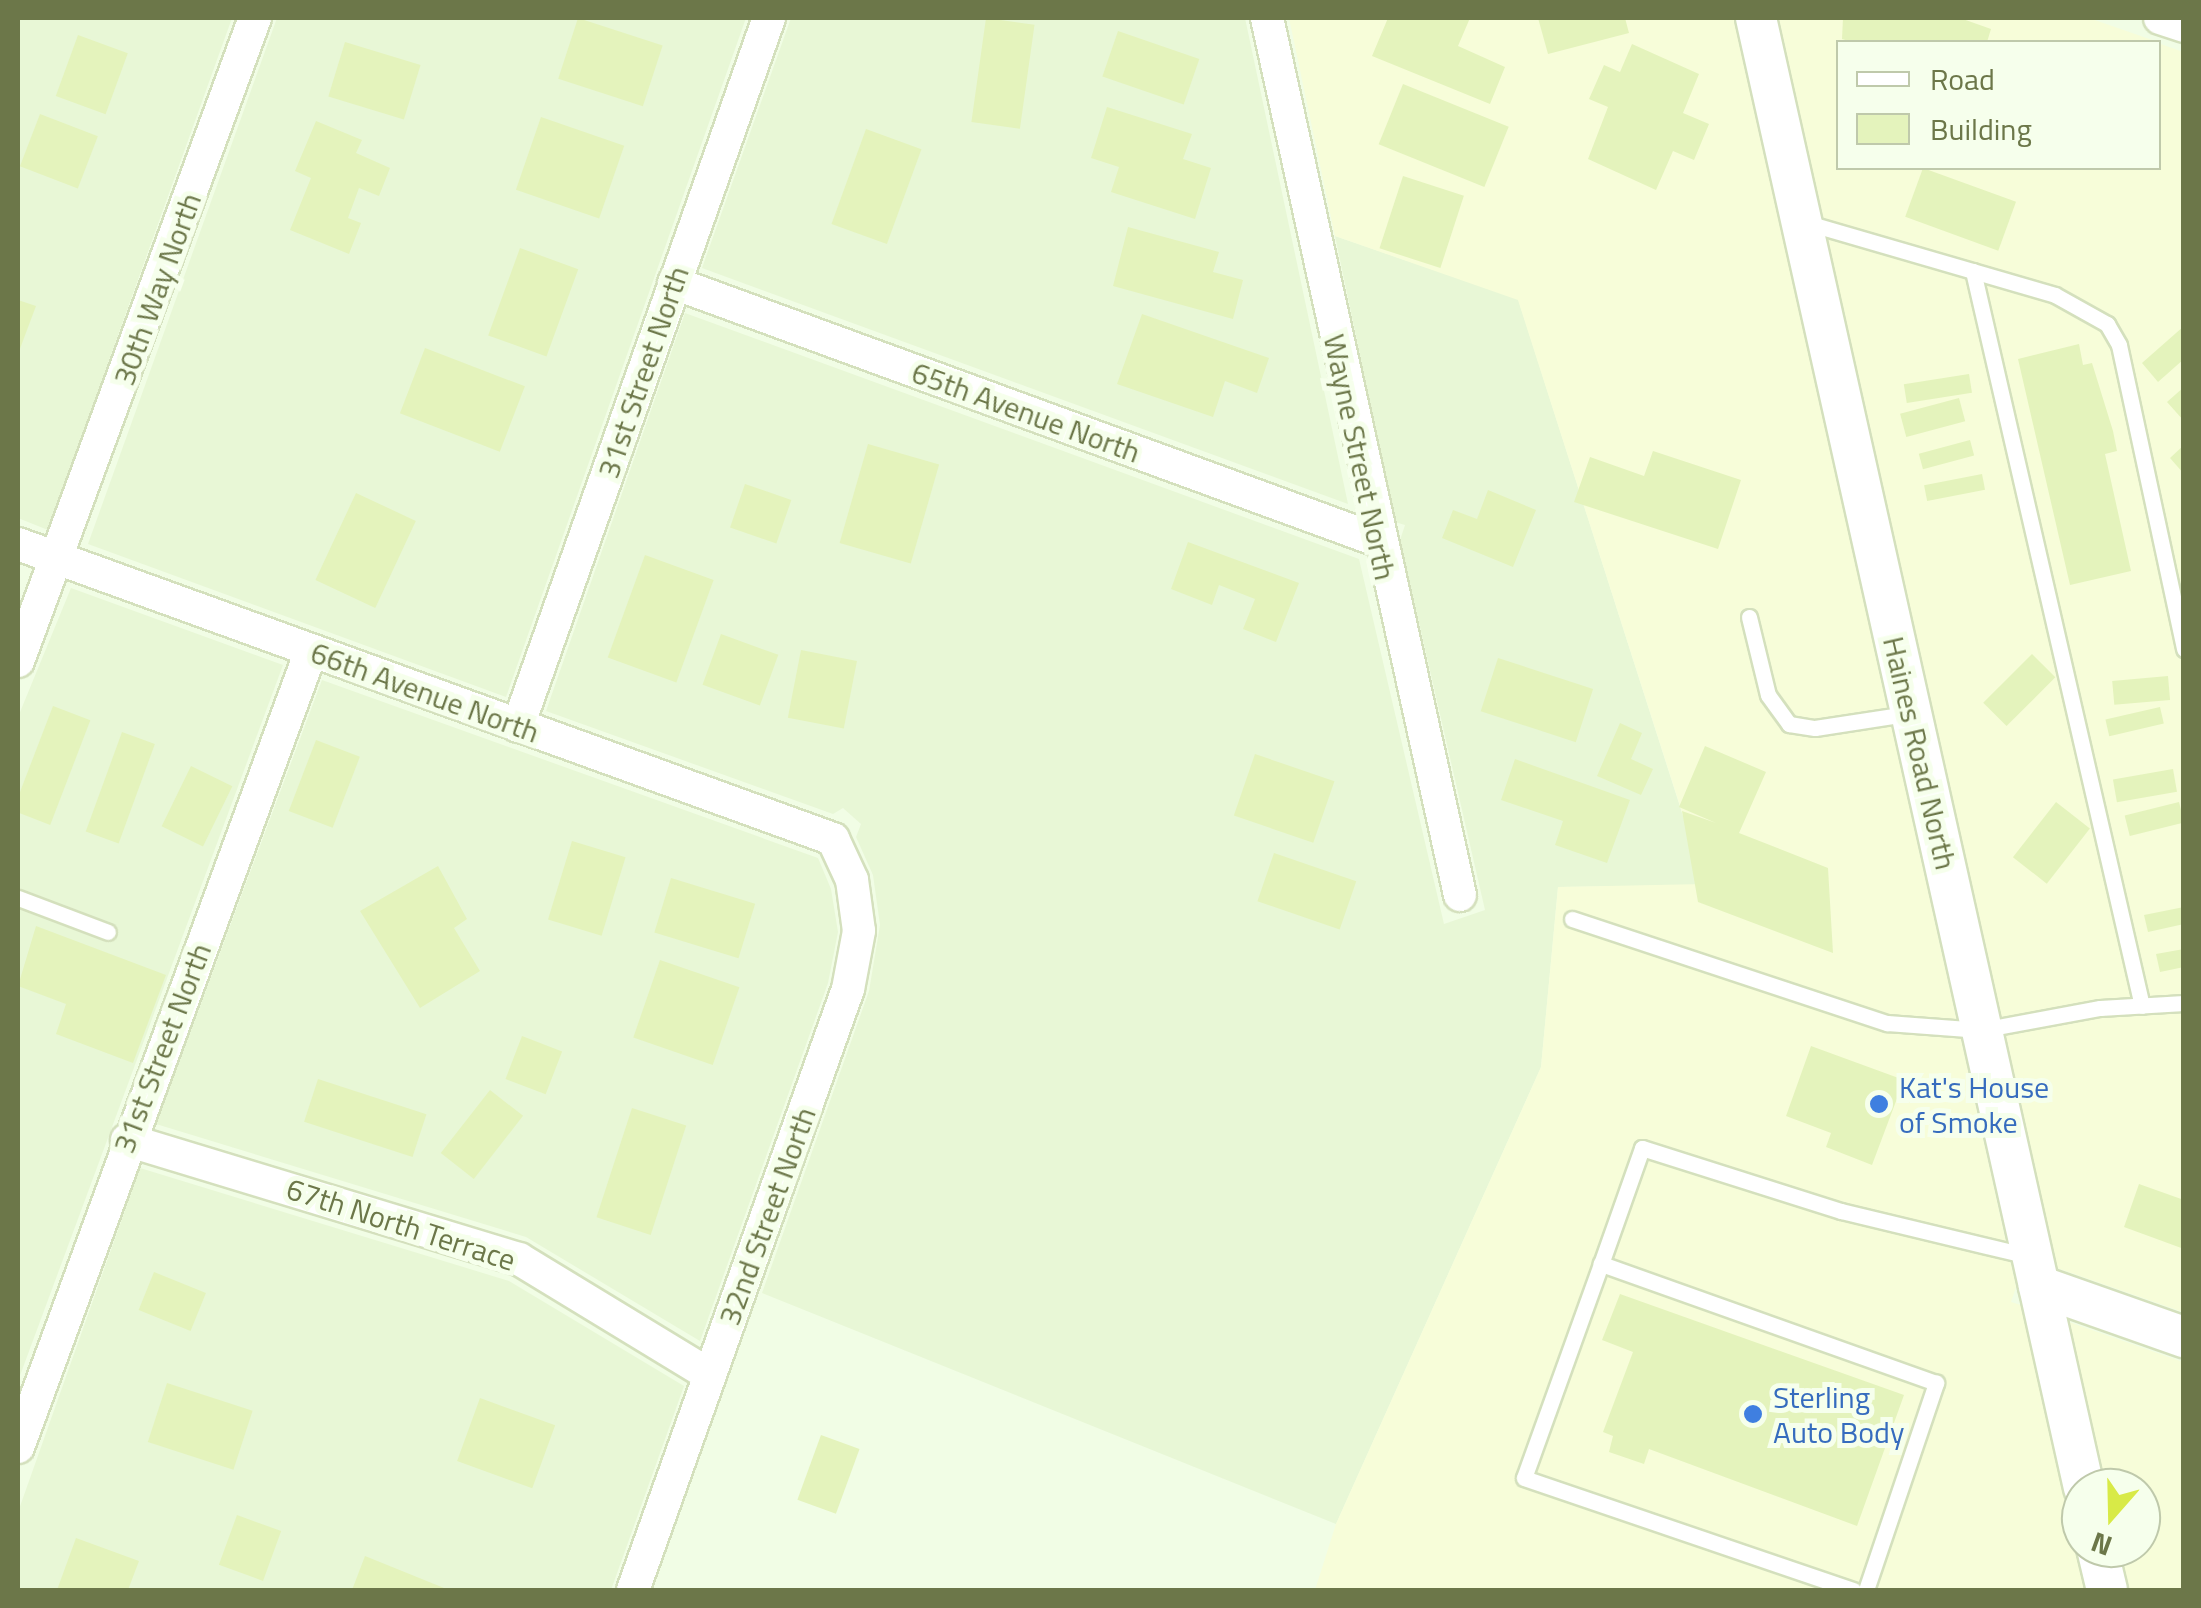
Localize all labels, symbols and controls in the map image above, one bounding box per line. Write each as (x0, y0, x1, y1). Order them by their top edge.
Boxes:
legend (1836, 40, 2161, 170)
text: Road (1930, 56, 1995, 102)
text: Building (1930, 106, 2032, 152)
street label: 30th Way North (106, 188, 208, 390)
street label: 31st Street North (590, 261, 696, 483)
street label: Wayne Street North (1316, 331, 1404, 583)
street label: 65th Avenue North (907, 354, 1145, 470)
street label: Haines Road North (1876, 633, 1964, 873)
street label: 66th Avenue North (306, 634, 544, 750)
street label: 31st Street North (105, 938, 219, 1158)
place label: Kat's House of Smoke (1899, 1069, 2049, 1140)
marker: Kat's House of Smoke (1868, 1093, 1890, 1115)
street label: 32nd Street North (711, 1102, 823, 1330)
street label: 67th North Terrace (282, 1170, 520, 1278)
place label: Sterling Auto Body (1773, 1379, 1904, 1450)
marker: Sterling Auto Body (1742, 1403, 1764, 1425)
north arrow (2061, 1468, 2161, 1568)
text: N (2085, 1521, 2118, 1568)

